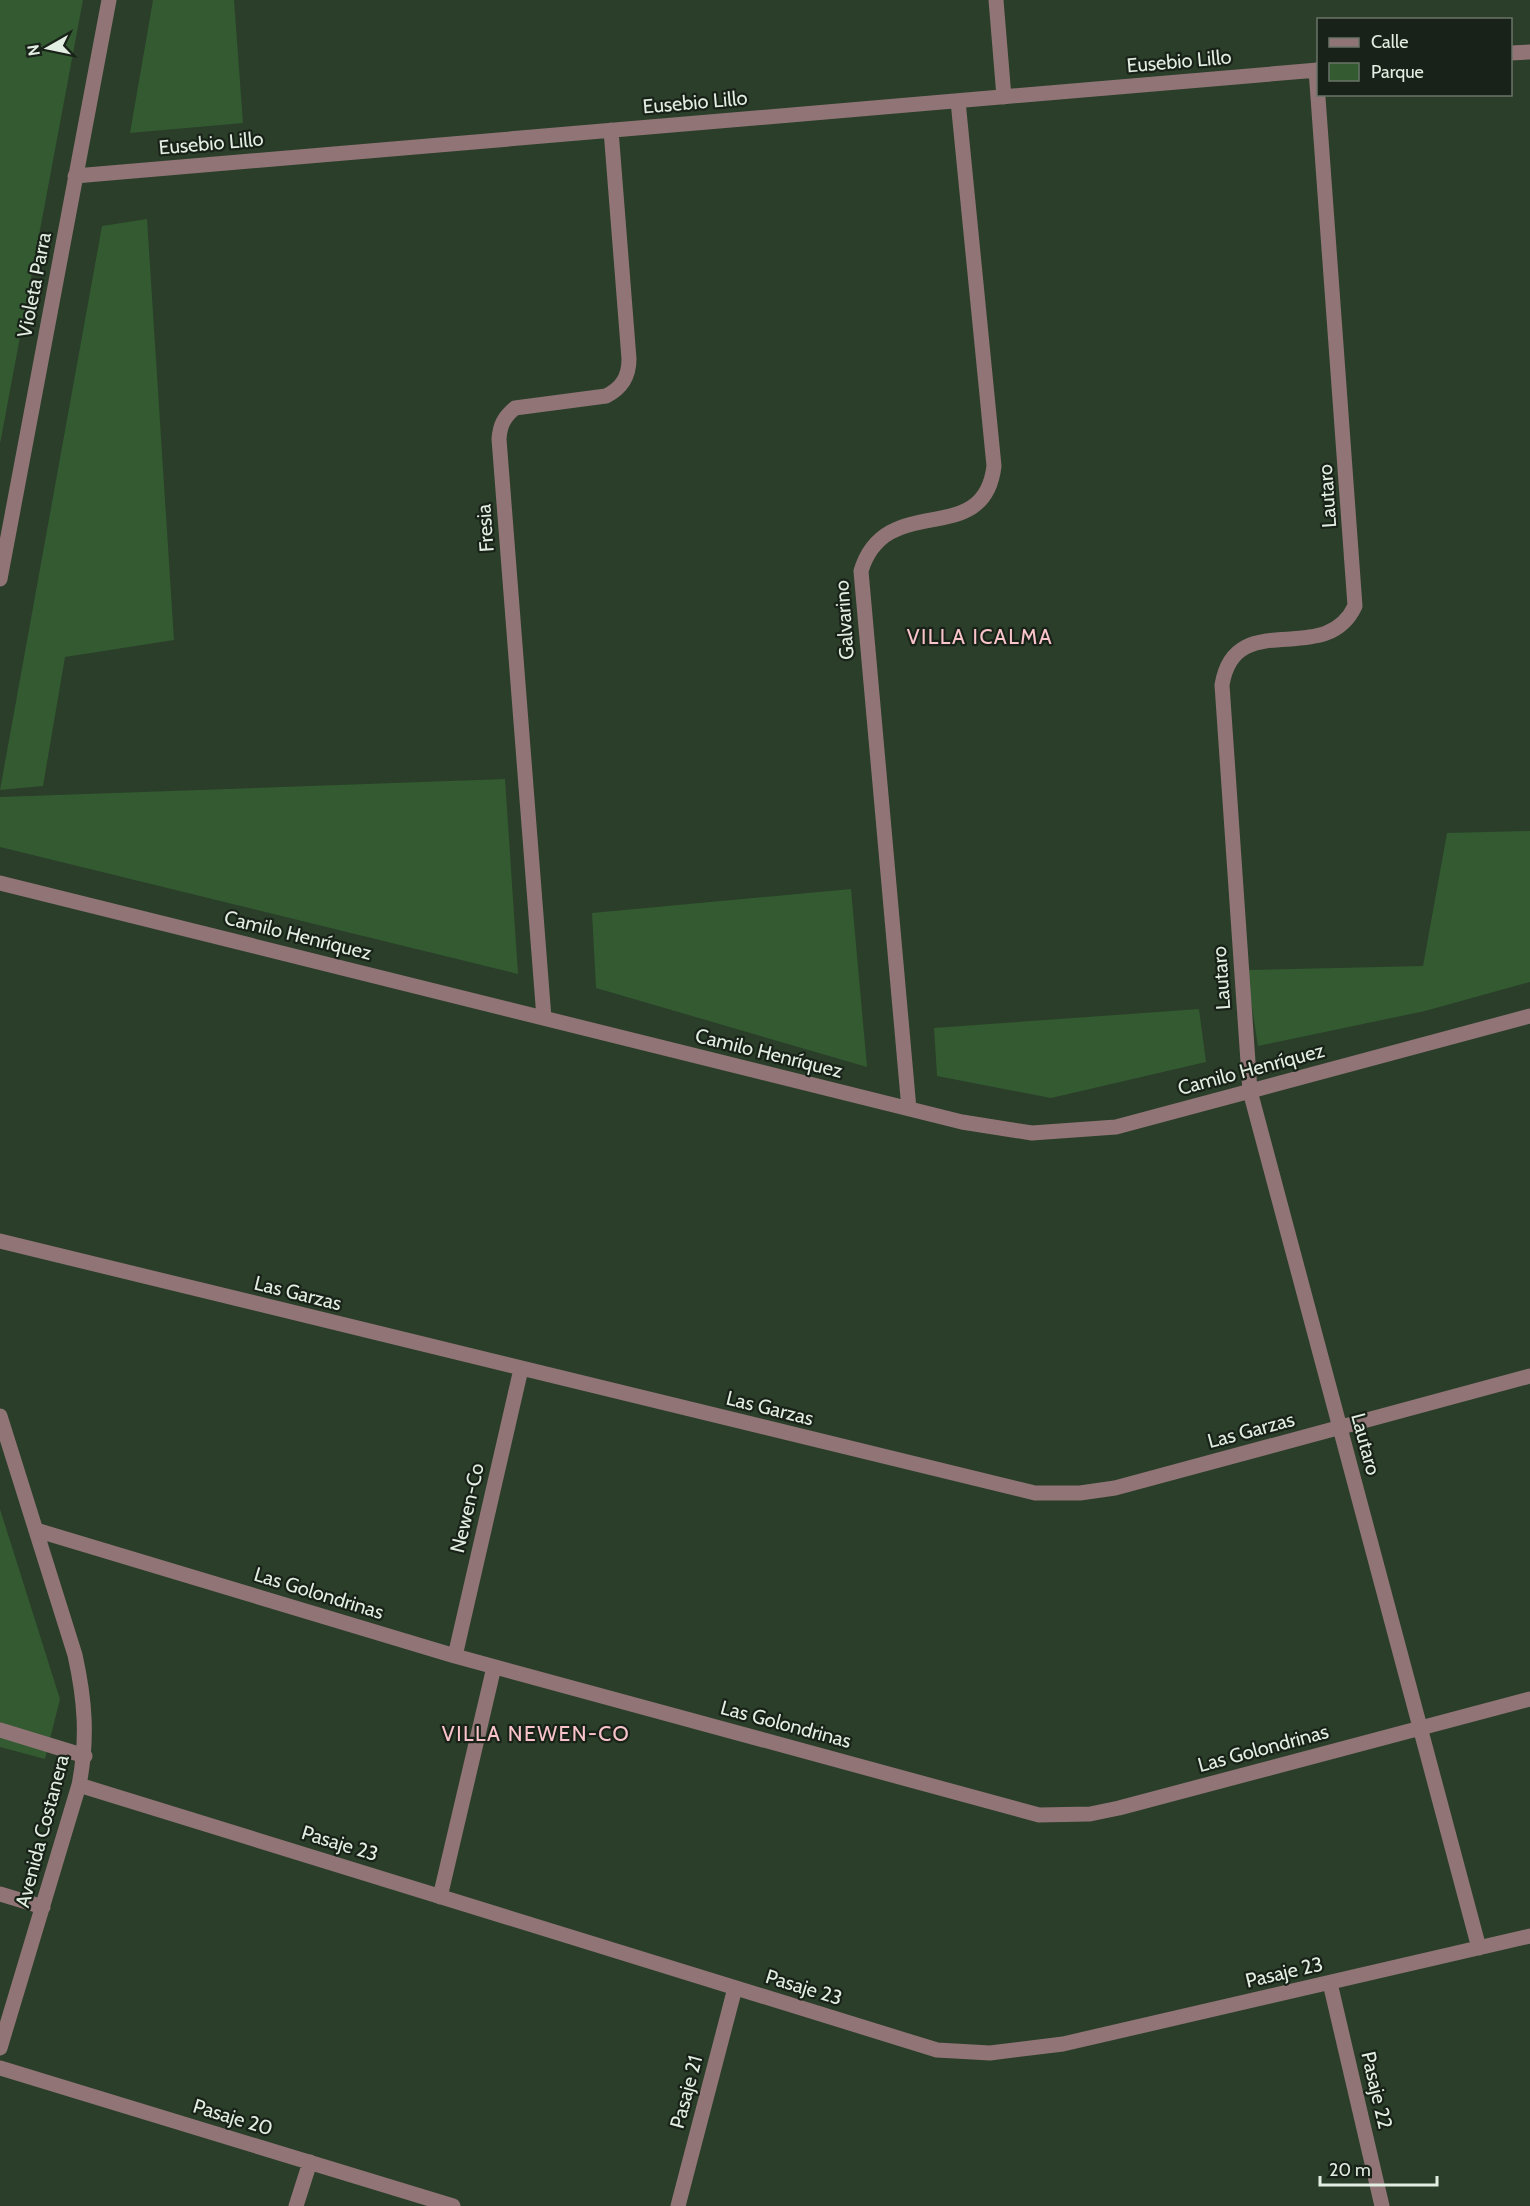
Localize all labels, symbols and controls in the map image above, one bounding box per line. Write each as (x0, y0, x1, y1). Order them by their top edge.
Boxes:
north arrow (18, 18, 78, 78)
legend (1317, 18, 1512, 96)
text: Calle (1371, 31, 1408, 53)
text: N (23, 43, 44, 57)
street label: Eusebio Lillo (1126, 44, 1232, 78)
text: Parque (1371, 61, 1424, 83)
street label: Eusebio Lillo (642, 85, 748, 119)
street label: Eusebio Lillo (158, 126, 264, 160)
street label: Violeta Parra (12, 230, 56, 340)
street label: Lautaro (1313, 463, 1341, 529)
street label: Fresia (471, 503, 499, 553)
street label: Galvarino (829, 579, 859, 661)
district label: VILLA ICALMA (907, 624, 1053, 649)
street label: Camilo Henríquez (222, 905, 374, 965)
street label: Lautaro (1207, 945, 1235, 1011)
street label: Camilo Henríquez (693, 1023, 845, 1083)
street label: Camilo Henríquez (1175, 1038, 1327, 1100)
street label: Las Garzas (252, 1271, 344, 1315)
street label: Las Garzas (724, 1386, 816, 1430)
street label: Las Garzas (1205, 1407, 1297, 1453)
street label: Lautaro (1346, 1410, 1386, 1478)
street label: Newen-Co (445, 1461, 489, 1555)
street label: Las Golondrinas (251, 1562, 387, 1624)
street label: Las Golondrinas (718, 1695, 854, 1753)
street label: Las Golondrinas (1195, 1719, 1331, 1777)
district label: VILLA NEWEN-CO (442, 1721, 630, 1746)
street label: Avenida Costanera (10, 1752, 74, 1910)
street label: Pasaje 23 (299, 1820, 381, 1866)
street label: Pasaje 23 (1243, 1951, 1325, 1993)
street label: Pasaje 23 (763, 1964, 845, 2010)
street label: Pasaje 22 (1356, 2049, 1398, 2131)
street label: Pasaje 21 (665, 2053, 707, 2131)
street label: Pasaje 20 (190, 2094, 276, 2140)
scale bar (1320, 2149, 1437, 2187)
text: 20 m (1329, 2159, 1371, 2181)

